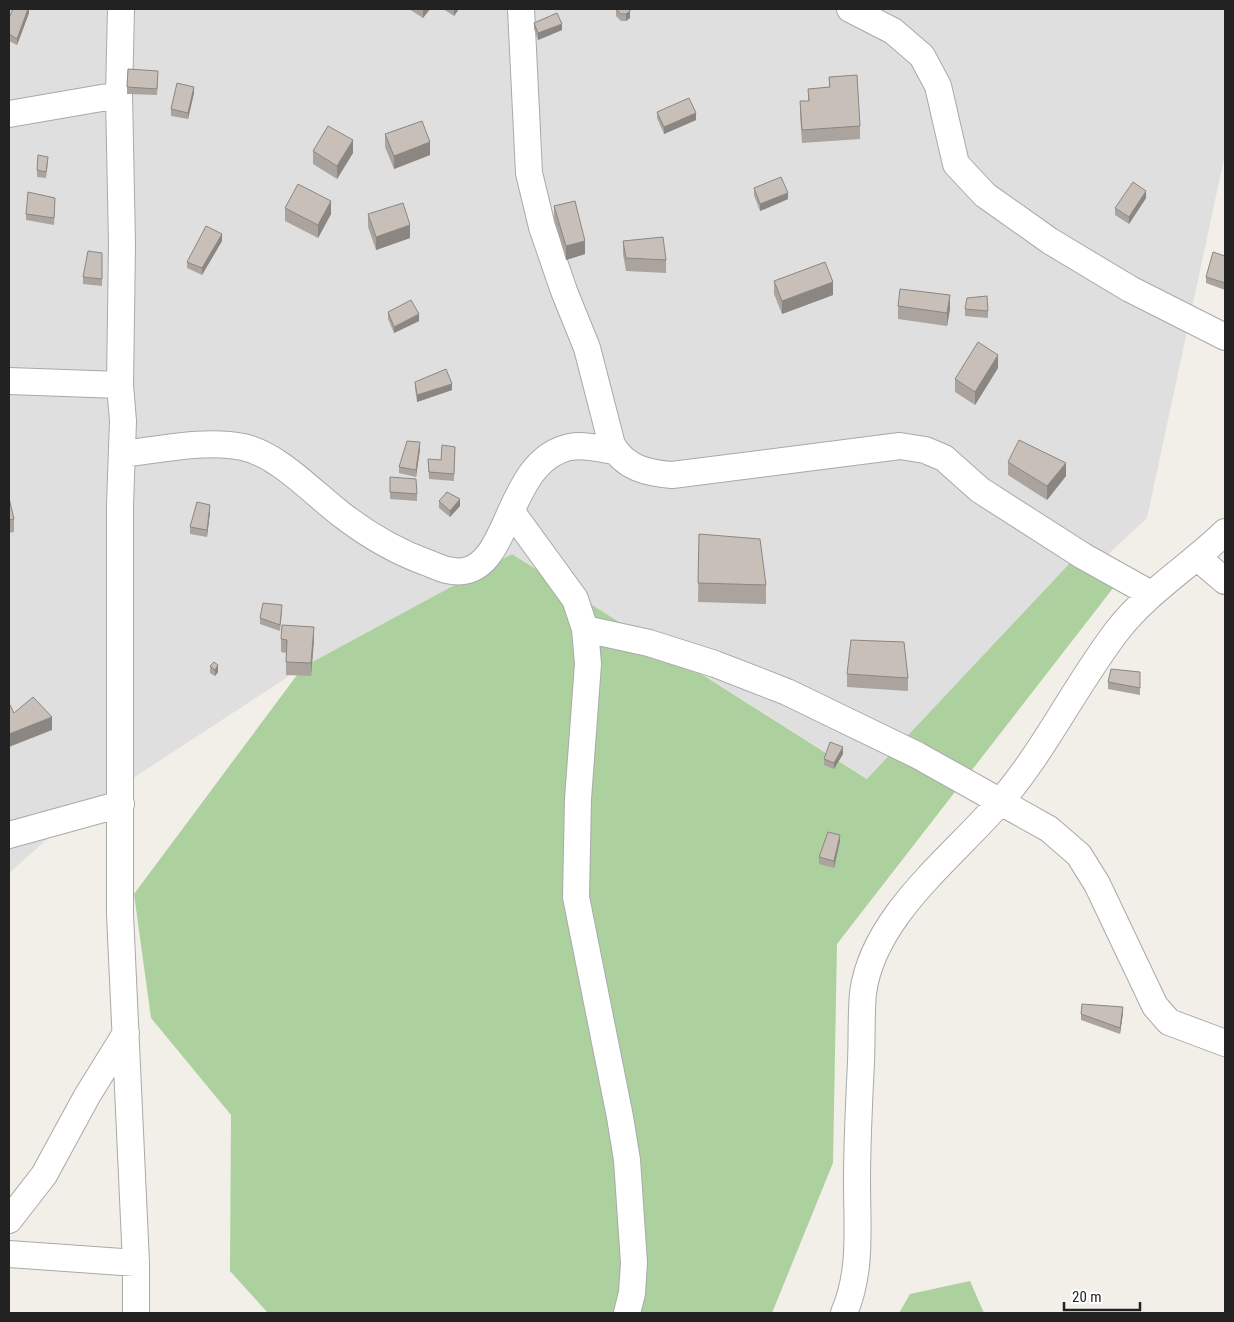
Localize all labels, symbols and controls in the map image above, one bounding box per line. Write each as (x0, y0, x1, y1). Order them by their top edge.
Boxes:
scale bar (1064, 1280, 1140, 1312)
text: 20 m (1072, 1288, 1102, 1306)

